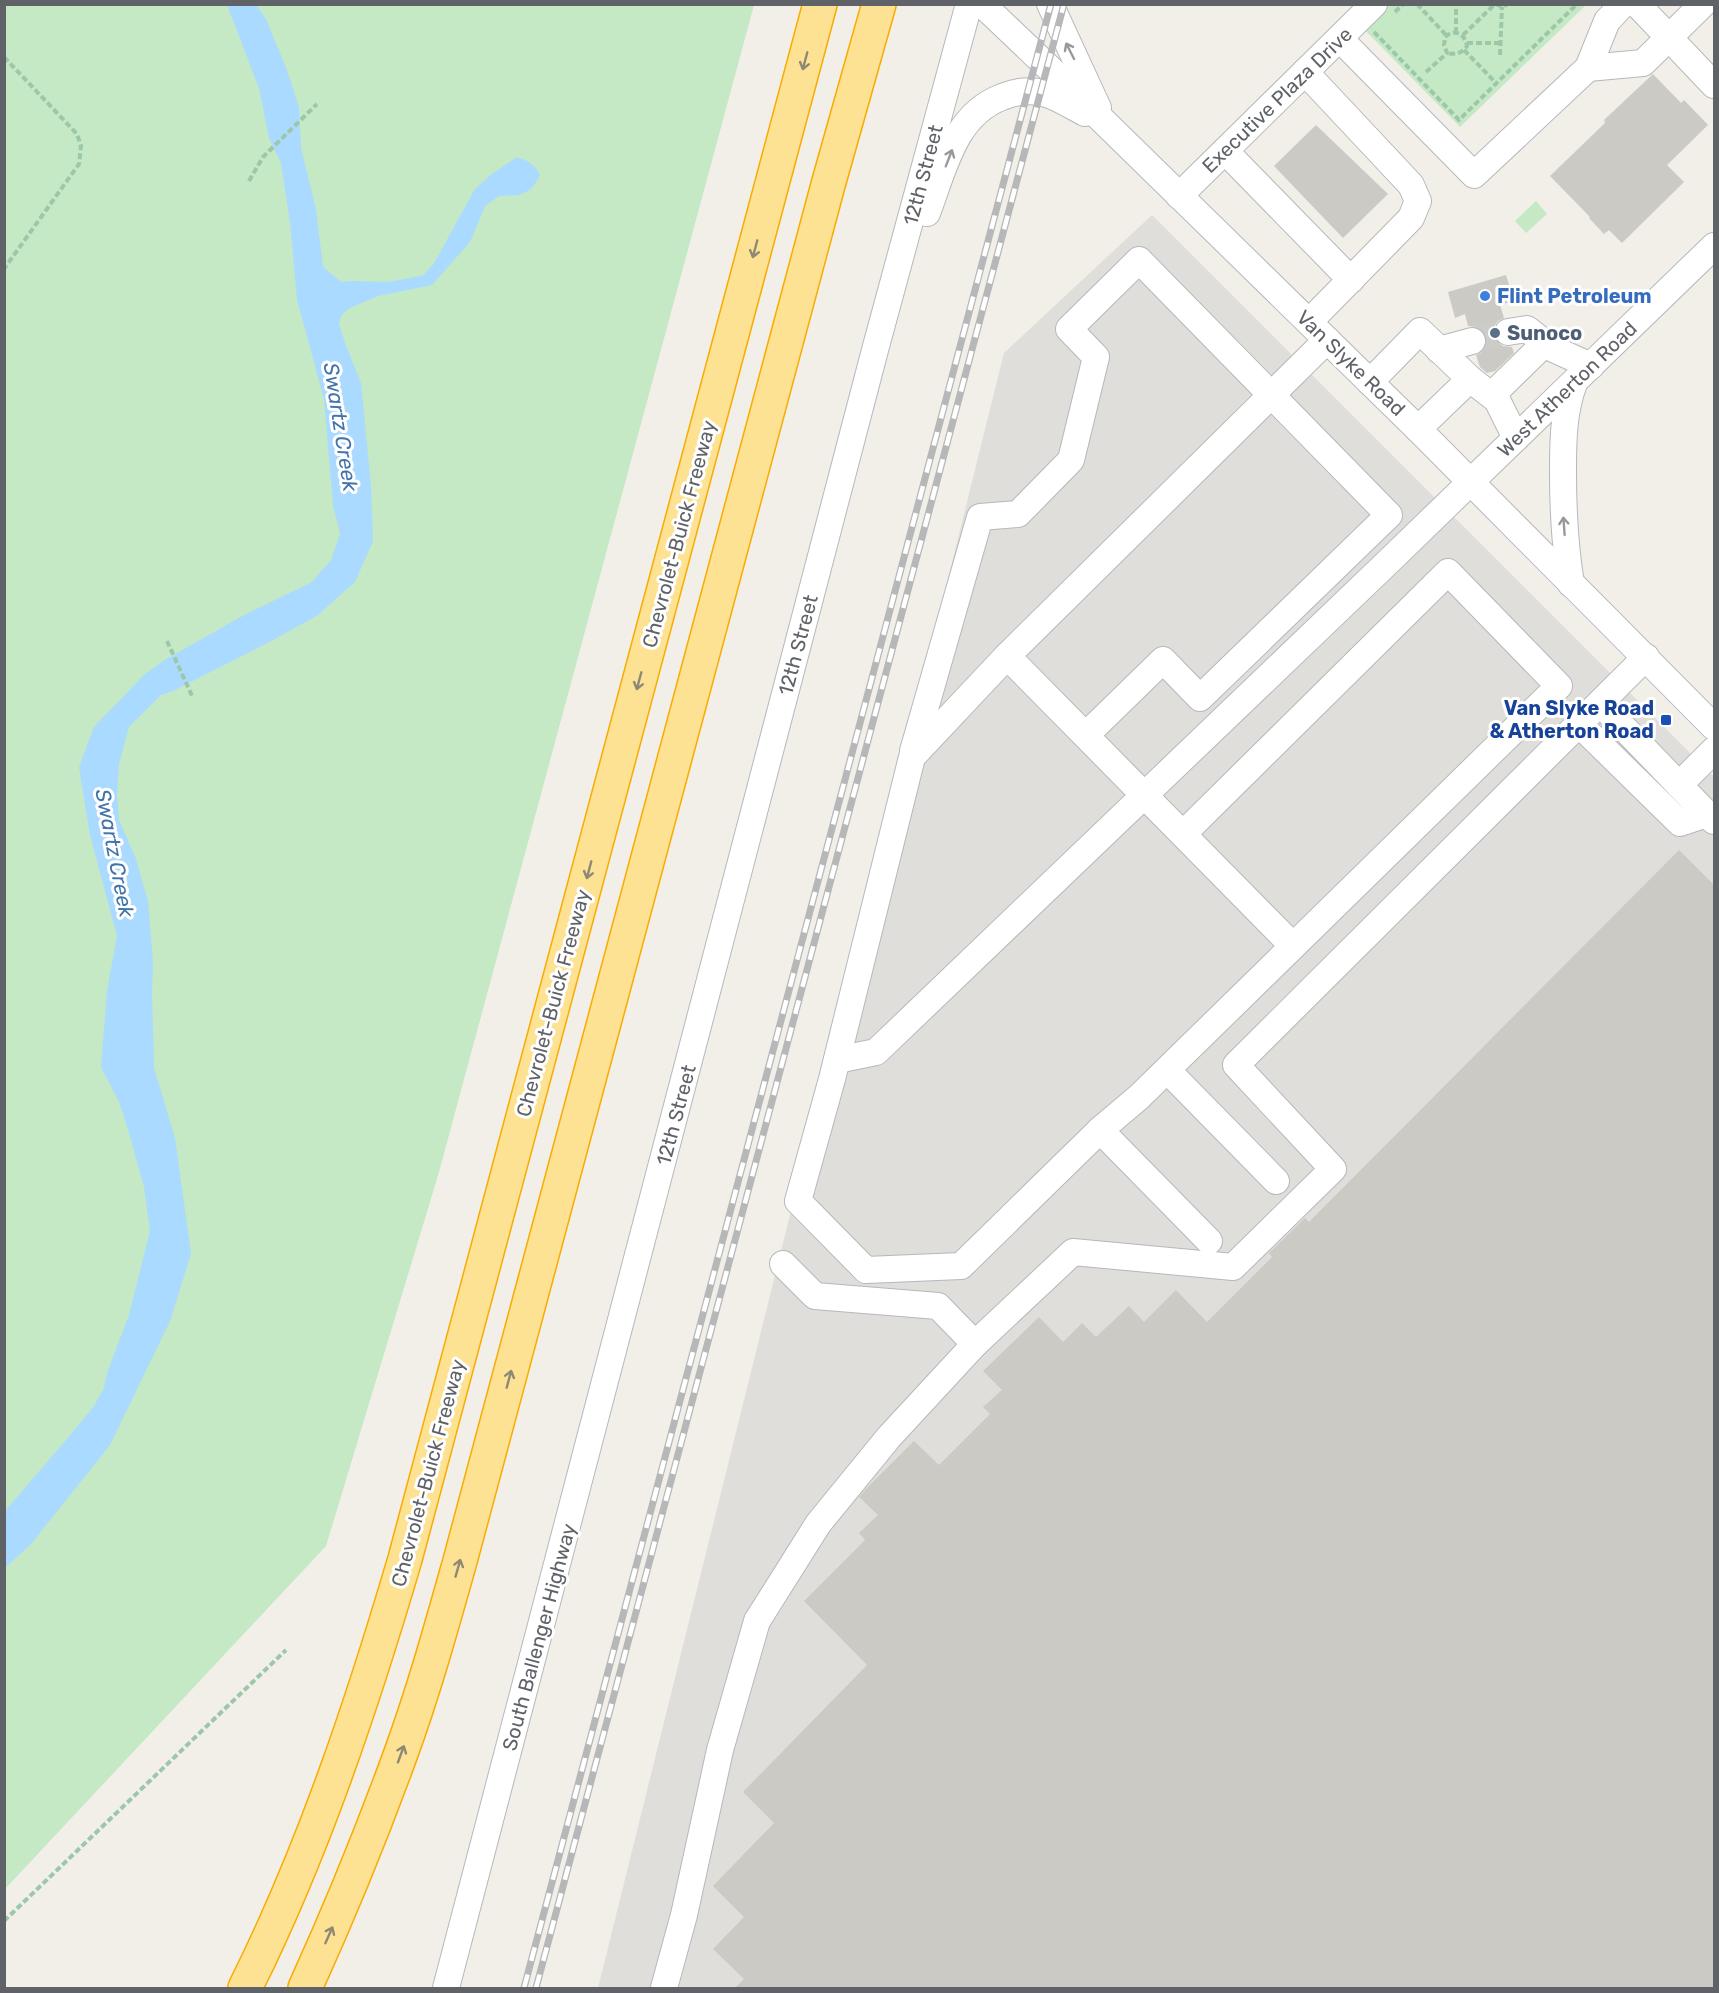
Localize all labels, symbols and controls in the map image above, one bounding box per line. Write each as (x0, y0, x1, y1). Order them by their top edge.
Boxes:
street label: Executive Plaza Drive (1197, 22, 1357, 178)
one-way arrow (1064, 42, 1076, 60)
one-way arrow (799, 51, 811, 70)
street label: 12th Street (898, 122, 948, 228)
one-way arrow (944, 149, 955, 168)
one-way arrow (749, 240, 760, 259)
place label: Flint Petroleum (1497, 284, 1652, 308)
marker: Flint Petroleum (1478, 289, 1492, 303)
street label: Van Slyke Road (1292, 305, 1410, 421)
street label: West Atherton Road (1492, 316, 1642, 462)
place label: Sunoco (1507, 321, 1582, 345)
marker: Sunoco (1488, 326, 1502, 340)
water label: Swartz Creek (318, 361, 364, 494)
street label: Chevrolet-Buick Freeway (637, 418, 721, 650)
one-way arrow (1558, 516, 1569, 536)
street label: 12th Street (773, 592, 823, 698)
one-way arrow (633, 671, 644, 690)
place label: Van Slyke Road & Atherton Road (1489, 696, 1654, 743)
marker: Van Slyke Road & Atherton Road (1659, 713, 1673, 727)
water label: Swartz Creek (90, 787, 140, 920)
one-way arrow (583, 860, 594, 879)
street label: Chevrolet-Buick Freeway (511, 887, 595, 1119)
street label: 12th Street (651, 1062, 701, 1168)
street label: Chevrolet-Buick Freeway (386, 1357, 470, 1589)
one-way arrow (503, 1370, 515, 1389)
street label: South Ballenger Highway (497, 1521, 581, 1753)
one-way arrow (453, 1559, 465, 1578)
one-way arrow (396, 1745, 407, 1764)
one-way arrow (324, 1927, 335, 1945)

